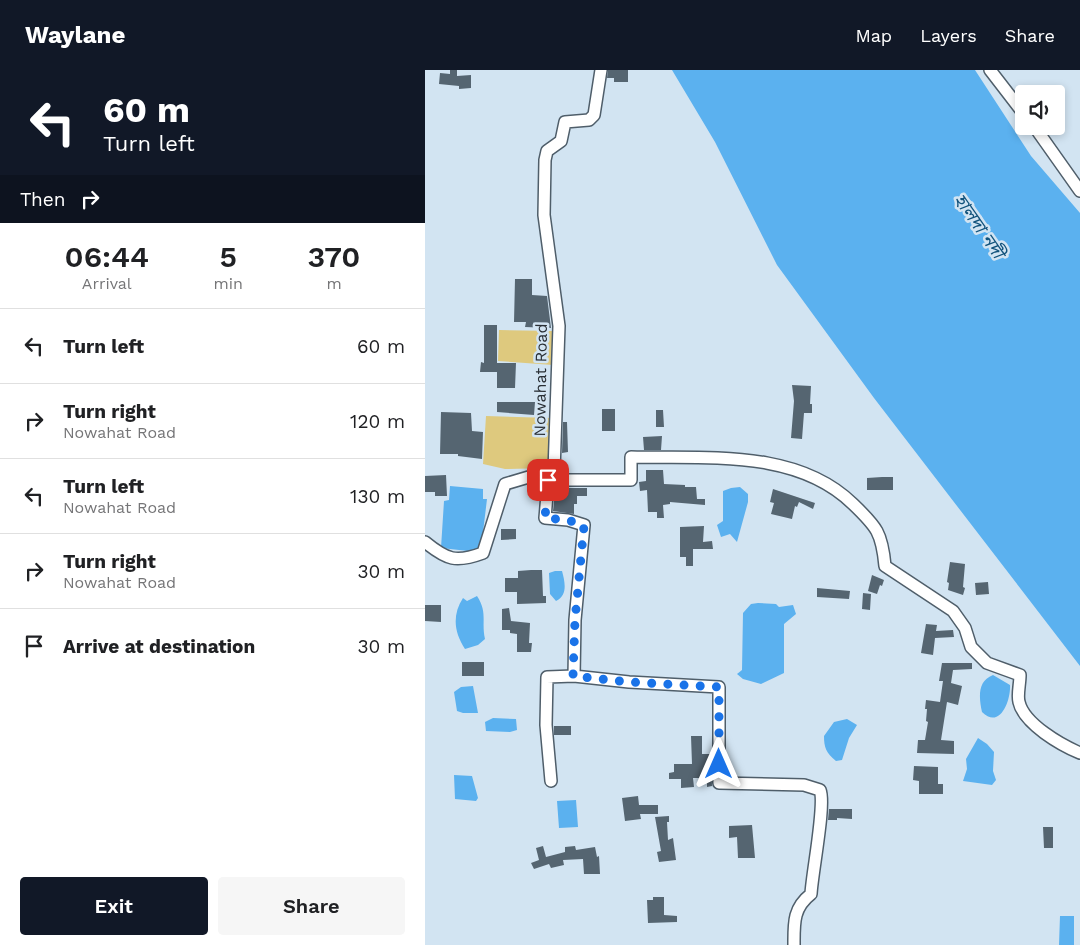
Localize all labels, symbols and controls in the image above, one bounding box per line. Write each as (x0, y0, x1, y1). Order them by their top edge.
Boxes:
text: Waylane (25, 21, 125, 49)
text: Map (855, 25, 892, 46)
text: Layers (920, 25, 977, 46)
text: Share (1005, 25, 1055, 46)
map controls (1015, 85, 1065, 135)
button: sound (1015, 85, 1065, 135)
text: 60 m (103, 89, 190, 131)
icon: left (20, 90, 85, 155)
text: Turn left (103, 131, 195, 156)
icon: right (76, 185, 104, 213)
text: Then (20, 188, 66, 211)
water label: হালদা নদী (950, 189, 1011, 265)
text: 06:44 (65, 239, 149, 274)
text: 5 (220, 239, 237, 274)
text: 370 (308, 239, 360, 274)
text: Arrival (82, 274, 132, 293)
text: min (214, 274, 243, 293)
text: m (326, 274, 342, 293)
street label: Nowahat Road (530, 323, 551, 437)
icon: left (20, 332, 48, 360)
text: Turn left (63, 335, 144, 358)
text: 60 m (357, 335, 405, 358)
text: Turn right (63, 400, 156, 423)
icon: right (20, 407, 48, 435)
text: 120 m (350, 410, 405, 433)
text: Nowahat Road (63, 423, 176, 442)
pin (527, 459, 569, 501)
icon: arrive (534, 466, 562, 494)
text: Turn left (63, 475, 144, 498)
icon: left (20, 482, 48, 510)
text: 130 m (350, 485, 405, 508)
text: Nowahat Road (63, 498, 176, 517)
text: Turn right (63, 550, 156, 573)
icon: right (20, 557, 48, 585)
text: 30 m (358, 560, 405, 583)
text: Nowahat Road (63, 573, 176, 592)
icon: arrive (20, 632, 48, 660)
text: Arrive at destination (63, 635, 255, 658)
text: 30 m (358, 635, 405, 658)
position arrow (692, 737, 744, 789)
button: Exit (20, 877, 208, 935)
button: Share (218, 877, 405, 935)

